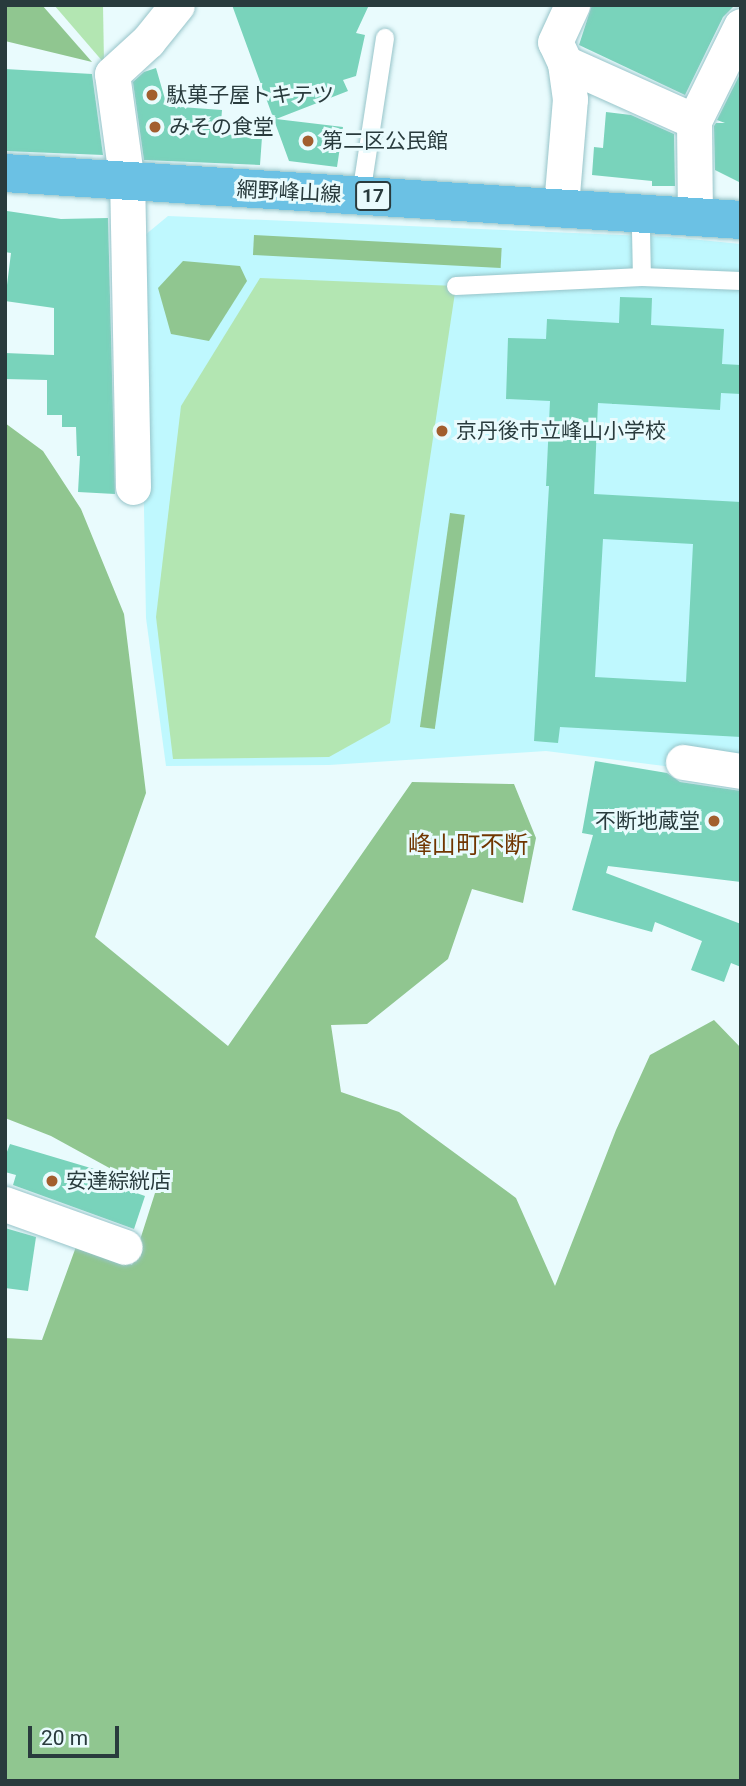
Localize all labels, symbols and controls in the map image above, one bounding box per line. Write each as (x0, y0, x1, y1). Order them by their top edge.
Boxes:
place label: 駄菓子屋トキテツ (166, 82, 334, 108)
marker: 駄菓子屋トキテツ (144, 87, 160, 103)
place label: みその食堂 (169, 114, 274, 140)
marker: みその食堂 (147, 119, 163, 135)
place label: 第二区公民館 (322, 128, 448, 154)
marker: 第二区公民館 (300, 133, 316, 149)
street label: 網野峰山線 (236, 177, 342, 207)
road number: 17 (354, 180, 392, 212)
place label: 京丹後市立峰山小学校 (456, 418, 666, 444)
marker: 京丹後市立峰山小学校 (434, 423, 450, 439)
place label: 不断地蔵堂 (595, 808, 700, 834)
marker: 不断地蔵堂 (706, 813, 722, 829)
district label: 峰山町不断 (408, 832, 528, 860)
place label: 安達綜絖店 (66, 1168, 171, 1194)
marker: 安達綜絖店 (44, 1173, 60, 1189)
scale bar (32, 1712, 122, 1756)
text: 20 m (41, 1726, 88, 1750)

